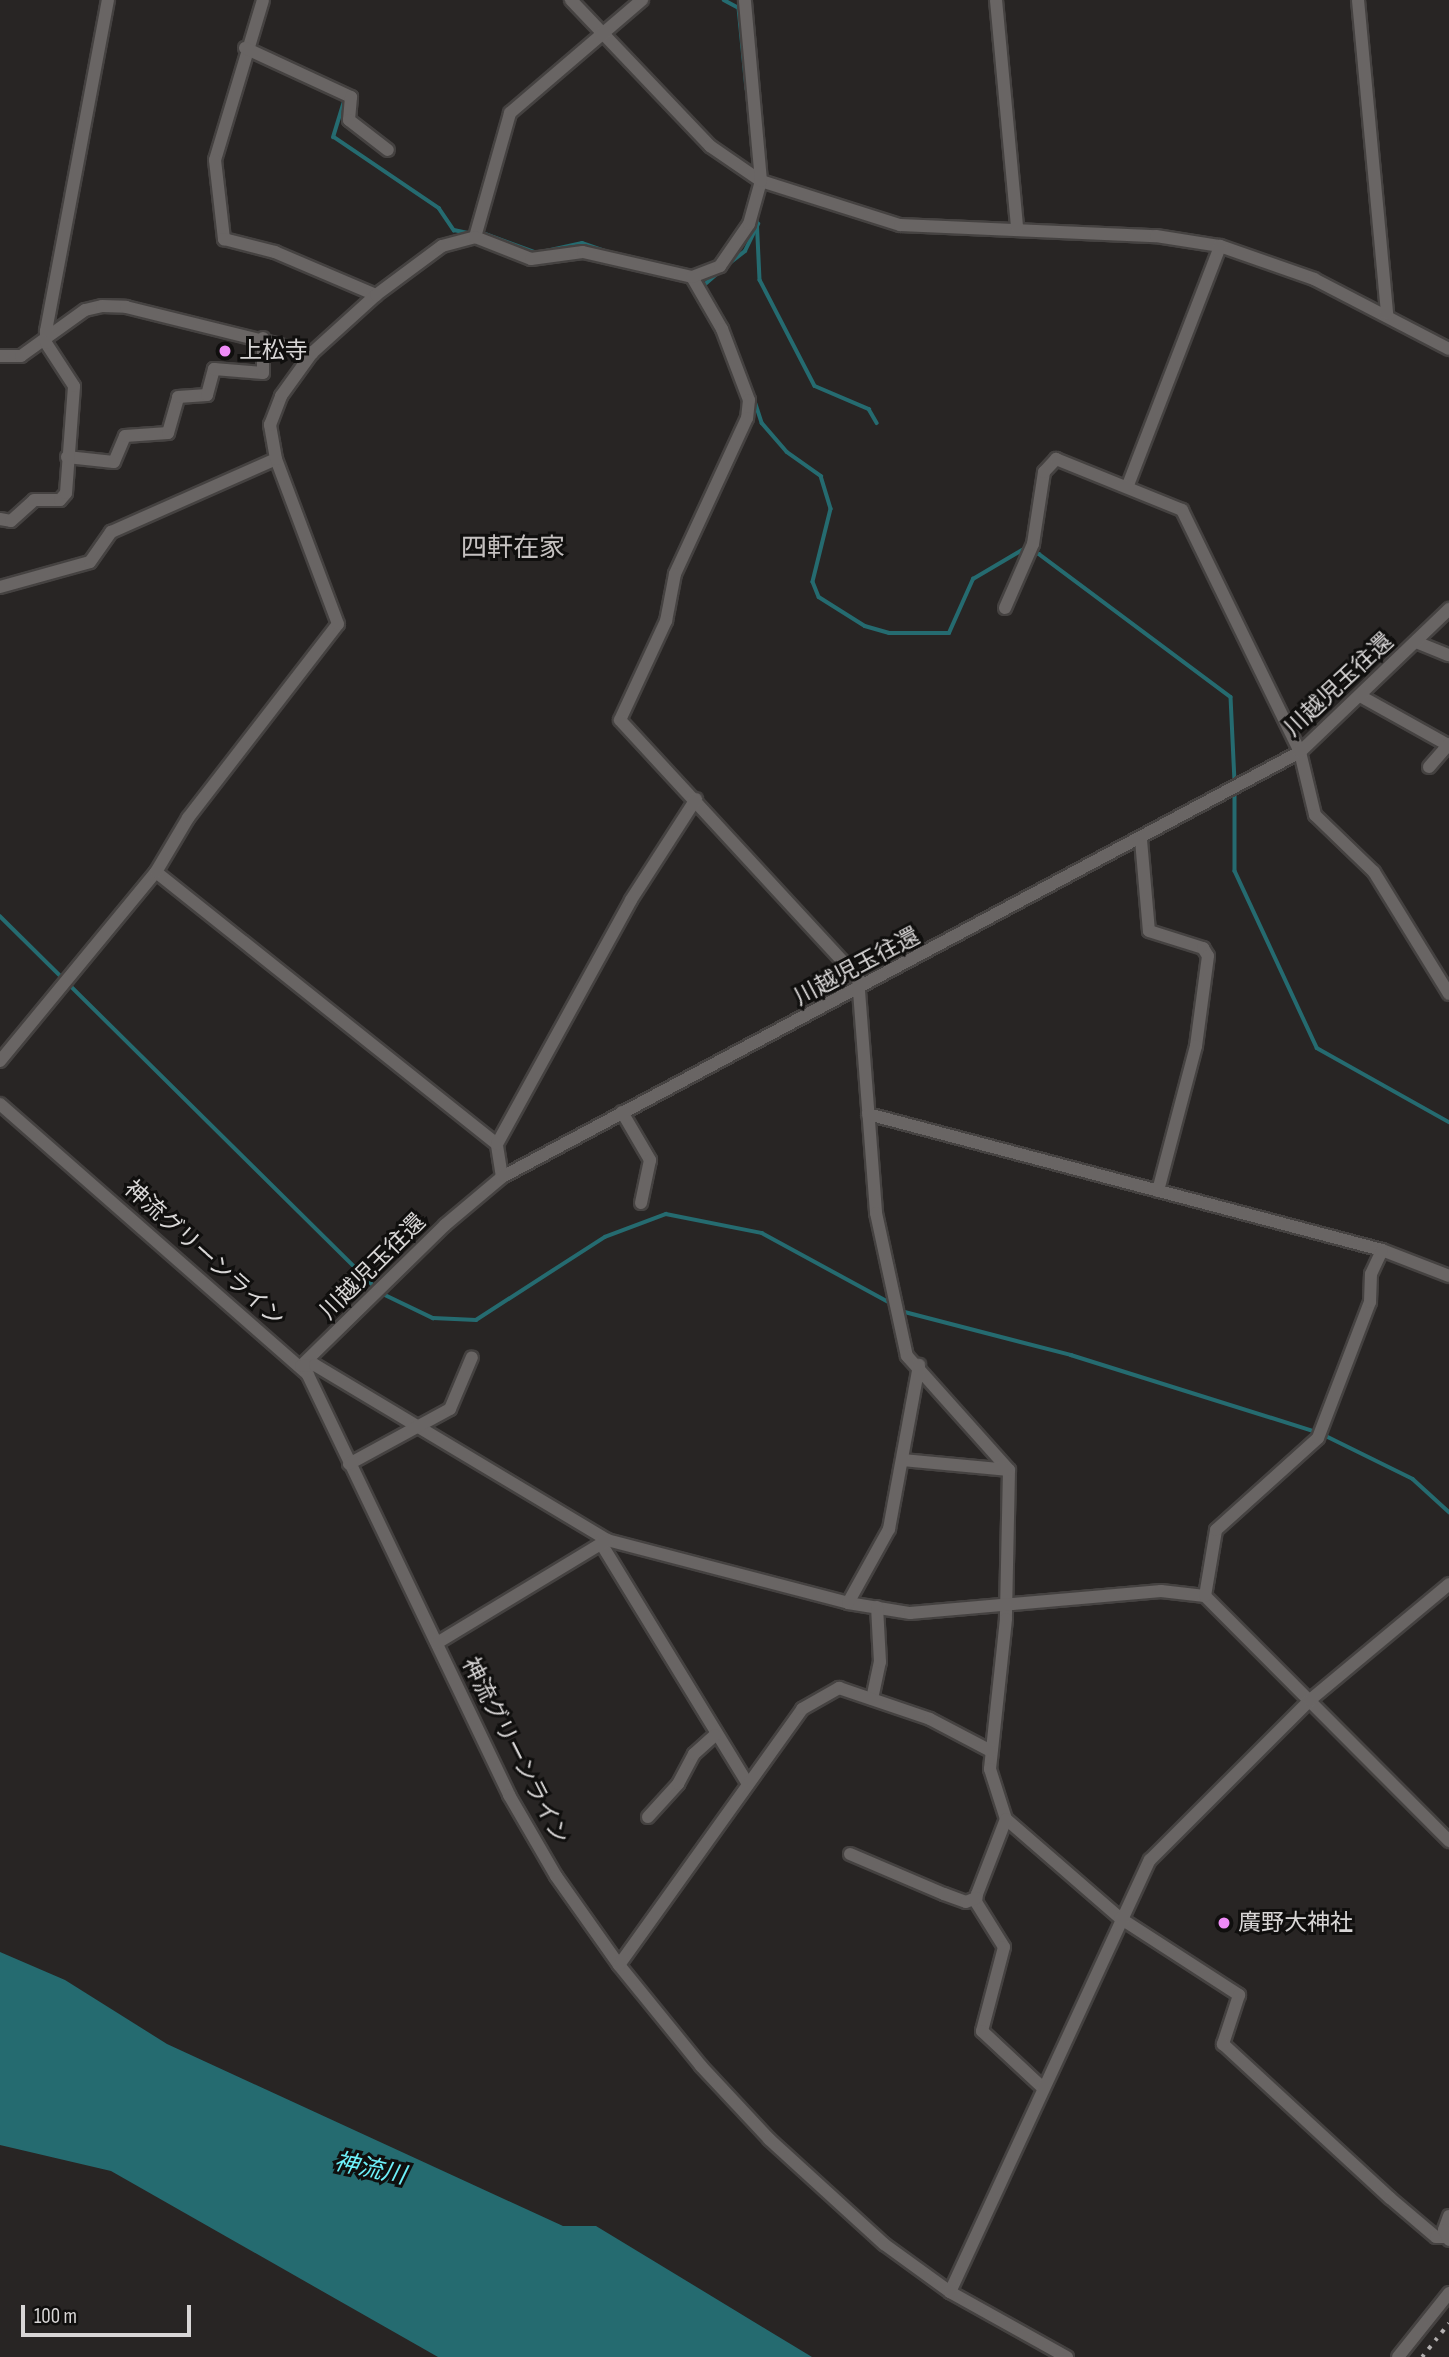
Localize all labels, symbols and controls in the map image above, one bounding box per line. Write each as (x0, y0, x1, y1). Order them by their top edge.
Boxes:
place label: 上松寺 (239, 337, 308, 365)
marker: 上松寺 (217, 343, 233, 359)
district label: 四軒在家 (461, 533, 565, 565)
street label: 川越児玉往還 (1279, 628, 1399, 742)
street label: 川越児玉往還 (790, 922, 924, 1012)
street label: 神流グリーンライン (118, 1174, 290, 1334)
street label: 川越児玉往還 (314, 1208, 432, 1326)
street label: 神流グリーンライン (456, 1653, 574, 1849)
place label: 廣野大神社 (1238, 1909, 1353, 1937)
marker: 廣野大神社 (1216, 1915, 1232, 1931)
water label: 神流川 (332, 2147, 408, 2191)
scale bar (24, 2290, 194, 2334)
text: 100 m (34, 2304, 77, 2329)

